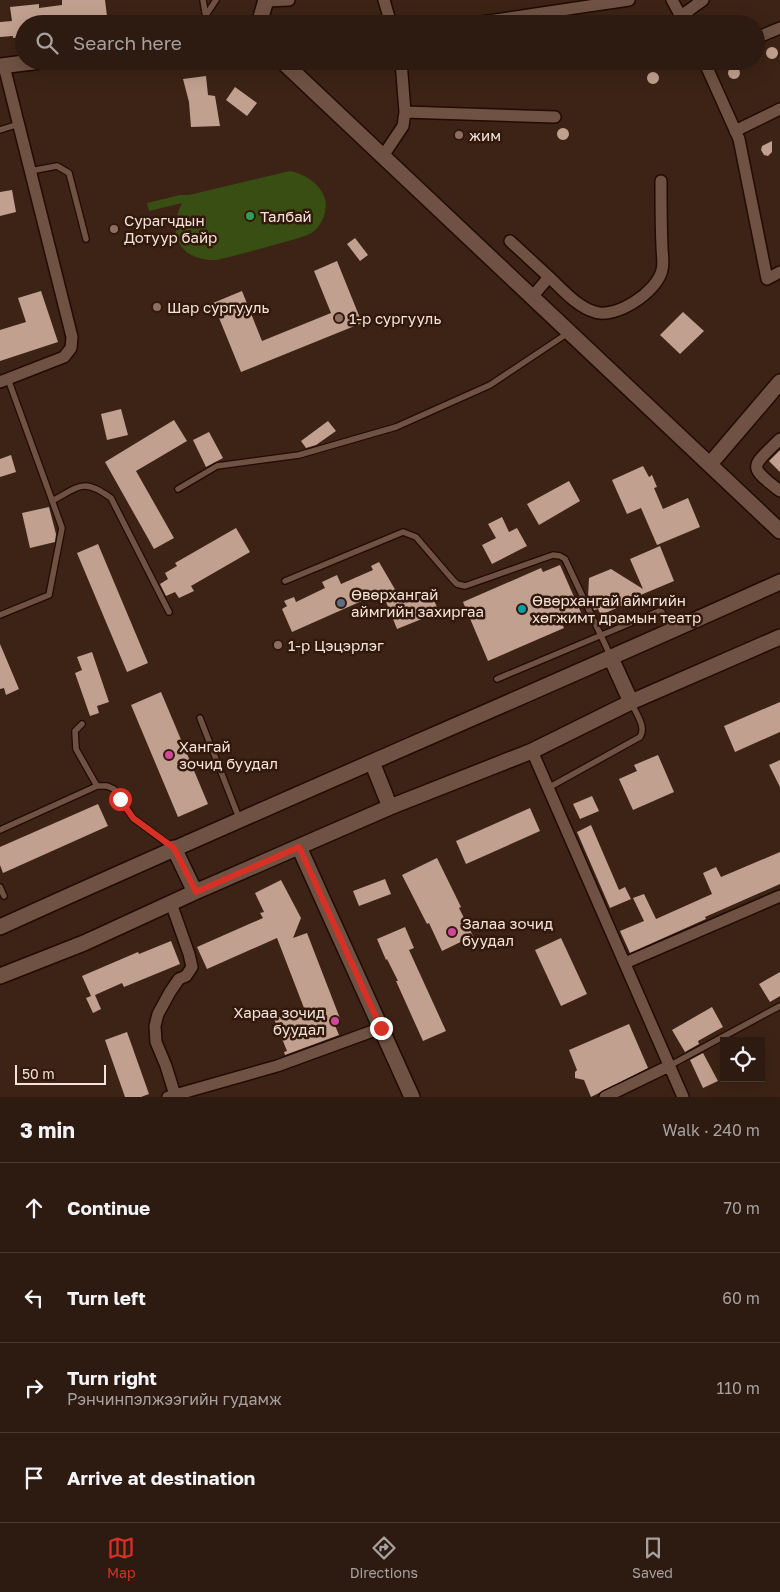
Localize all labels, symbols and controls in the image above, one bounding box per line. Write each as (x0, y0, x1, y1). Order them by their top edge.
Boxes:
search box (15, 15, 765, 70)
icon: search (33, 29, 61, 57)
text: Search here (73, 31, 182, 54)
place label: жим (469, 126, 501, 144)
marker: жим (453, 129, 465, 141)
place label: Талбай (260, 207, 312, 225)
marker: Талбай (244, 210, 256, 222)
place label: Сурагчдын Дотуур байр (124, 211, 217, 246)
marker: Сурагчдын Дотуур байр (108, 223, 120, 235)
place label: Шар сургууль (167, 298, 269, 316)
marker: Шар сургууль (151, 301, 163, 313)
place label: 1-р сургууль (349, 309, 441, 327)
marker: 1-р сургууль (333, 312, 345, 324)
place label: Өвөрхангай аймгийн захиргаа (351, 585, 484, 620)
place label: Өвөрхангай аймгийн хөгжимт драмын театр (532, 591, 701, 626)
marker: Өвөрхангай аймгийн захиргаа (335, 597, 347, 609)
marker: Өвөрхангай аймгийн хөгжимт драмын театр (516, 603, 528, 615)
place label: 1-р Цэцэрлэг (288, 636, 384, 654)
marker: 1-р Цэцэрлэг (272, 639, 284, 651)
place label: Хангай зочид буудал (179, 737, 278, 772)
marker: Хангай зочид буудал (163, 749, 175, 761)
route start (109, 788, 132, 811)
place label: Залаа зочид буудал (462, 914, 553, 949)
marker: Залаа зочид буудал (446, 926, 458, 938)
place label: Хараа зочид буудал (233, 1003, 325, 1038)
marker: Хараа зочид буудал (329, 1015, 341, 1027)
route end (370, 1017, 393, 1040)
map controls (720, 1037, 765, 1082)
button: locate (720, 1037, 765, 1082)
scale bar (15, 1062, 106, 1085)
text: 50 m (22, 1065, 55, 1082)
text: 3 min (20, 1117, 75, 1143)
text: Walk · 240 m (662, 1120, 760, 1140)
icon: ahead (20, 1194, 48, 1222)
text: Continue (67, 1196, 150, 1219)
text: 70 m (723, 1198, 760, 1218)
icon: left (20, 1284, 48, 1312)
text: Turn left (67, 1286, 146, 1309)
text: 60 m (722, 1288, 760, 1308)
text: Turn right (67, 1366, 157, 1389)
icon: right (20, 1374, 48, 1402)
text: 110 m (716, 1378, 760, 1398)
text: Рэнчинпэлжээгийн гудамж (67, 1389, 282, 1409)
icon: arrive (20, 1464, 48, 1492)
text: Arrive at destination (67, 1466, 255, 1489)
tab: Map (107, 1534, 136, 1581)
tab: Directions (350, 1534, 418, 1581)
tab: Saved (632, 1534, 673, 1581)

